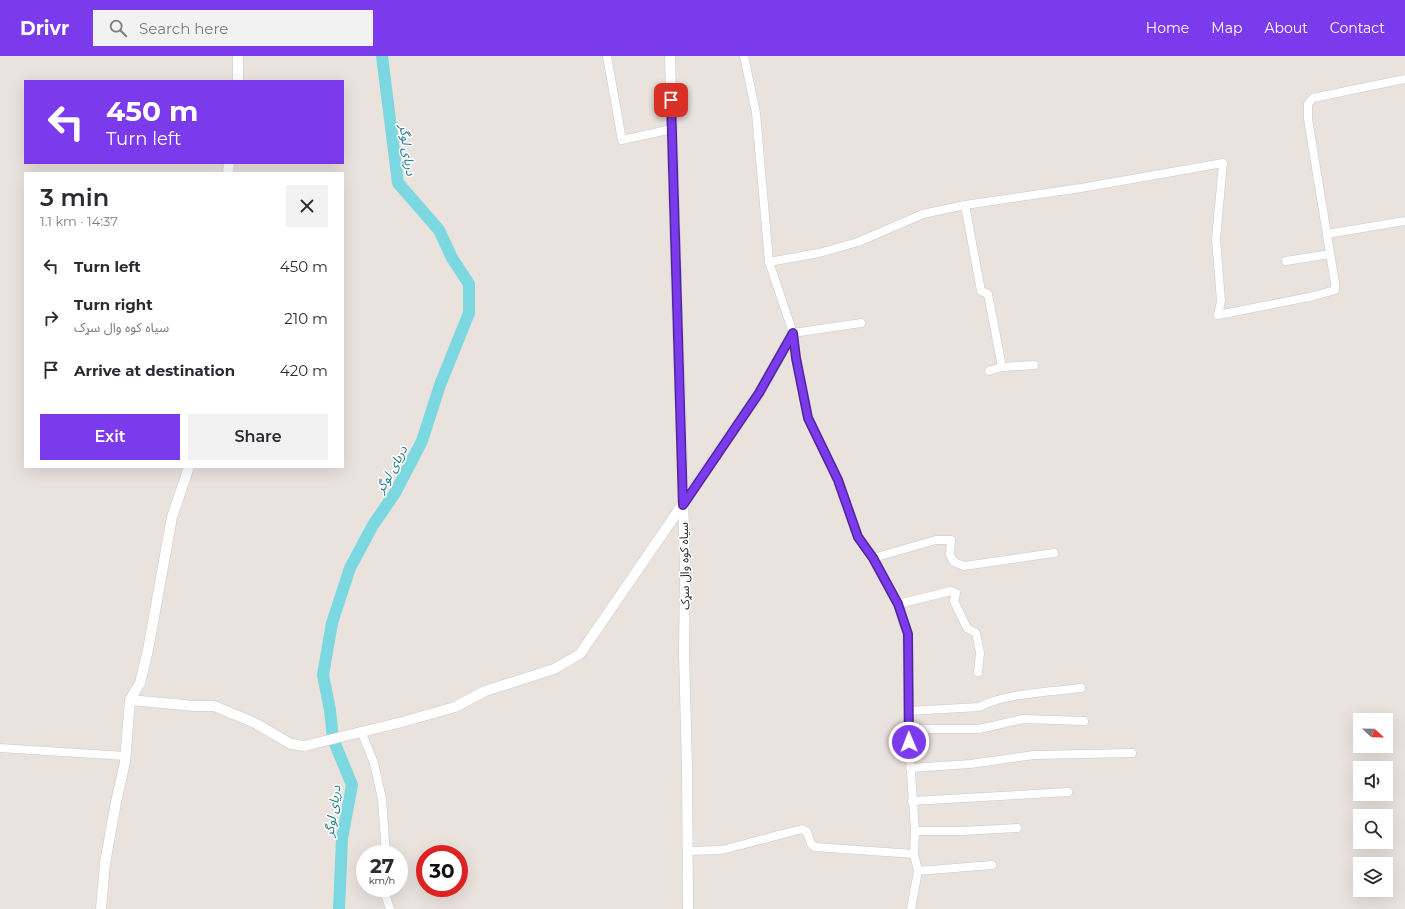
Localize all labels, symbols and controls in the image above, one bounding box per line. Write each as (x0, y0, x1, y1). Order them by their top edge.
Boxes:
search box (93, 10, 373, 46)
text: Drivr (20, 17, 69, 40)
icon: search (107, 17, 129, 39)
text: Search here (139, 19, 228, 38)
text: Home (1146, 19, 1189, 37)
text: Map (1211, 19, 1242, 37)
text: About (1264, 19, 1308, 37)
text: Contact (1330, 19, 1385, 37)
pin (654, 83, 688, 117)
icon: arrive (660, 89, 682, 111)
text: 450 m (106, 94, 198, 128)
icon: left (40, 96, 92, 148)
water label: دریای لوگر (395, 122, 420, 178)
text: Turn left (106, 128, 181, 150)
text: 3 min (40, 183, 109, 212)
button: close (286, 185, 328, 227)
text: 1.1 km · 14:37 (40, 213, 118, 229)
icon: left (40, 255, 62, 277)
text: Turn left (74, 257, 141, 276)
text: 450 m (280, 257, 328, 276)
text: Turn right (74, 295, 153, 314)
icon: right (40, 307, 62, 329)
text: 210 m (284, 309, 328, 328)
text: سیاه کوه وال سړک (74, 319, 169, 335)
icon: arrive (40, 359, 62, 381)
text: Arrive at destination (74, 361, 235, 380)
text: 420 m (280, 361, 328, 380)
button: Exit (40, 414, 180, 460)
button: Share (188, 414, 328, 460)
water label: دریای لوگر (371, 442, 412, 497)
street label: سیاه کوه وال سړک (676, 522, 692, 610)
north arrow (1353, 713, 1393, 753)
map controls (1353, 713, 1393, 897)
position arrow (888, 721, 930, 763)
button: sound (1353, 761, 1393, 801)
water label: دریای لوگر (320, 784, 345, 839)
button: search (1353, 809, 1393, 849)
speed limit sign: 30 (416, 845, 468, 897)
text: 27 (370, 854, 394, 878)
button: layers (1353, 857, 1393, 897)
text: km/h (369, 874, 395, 887)

